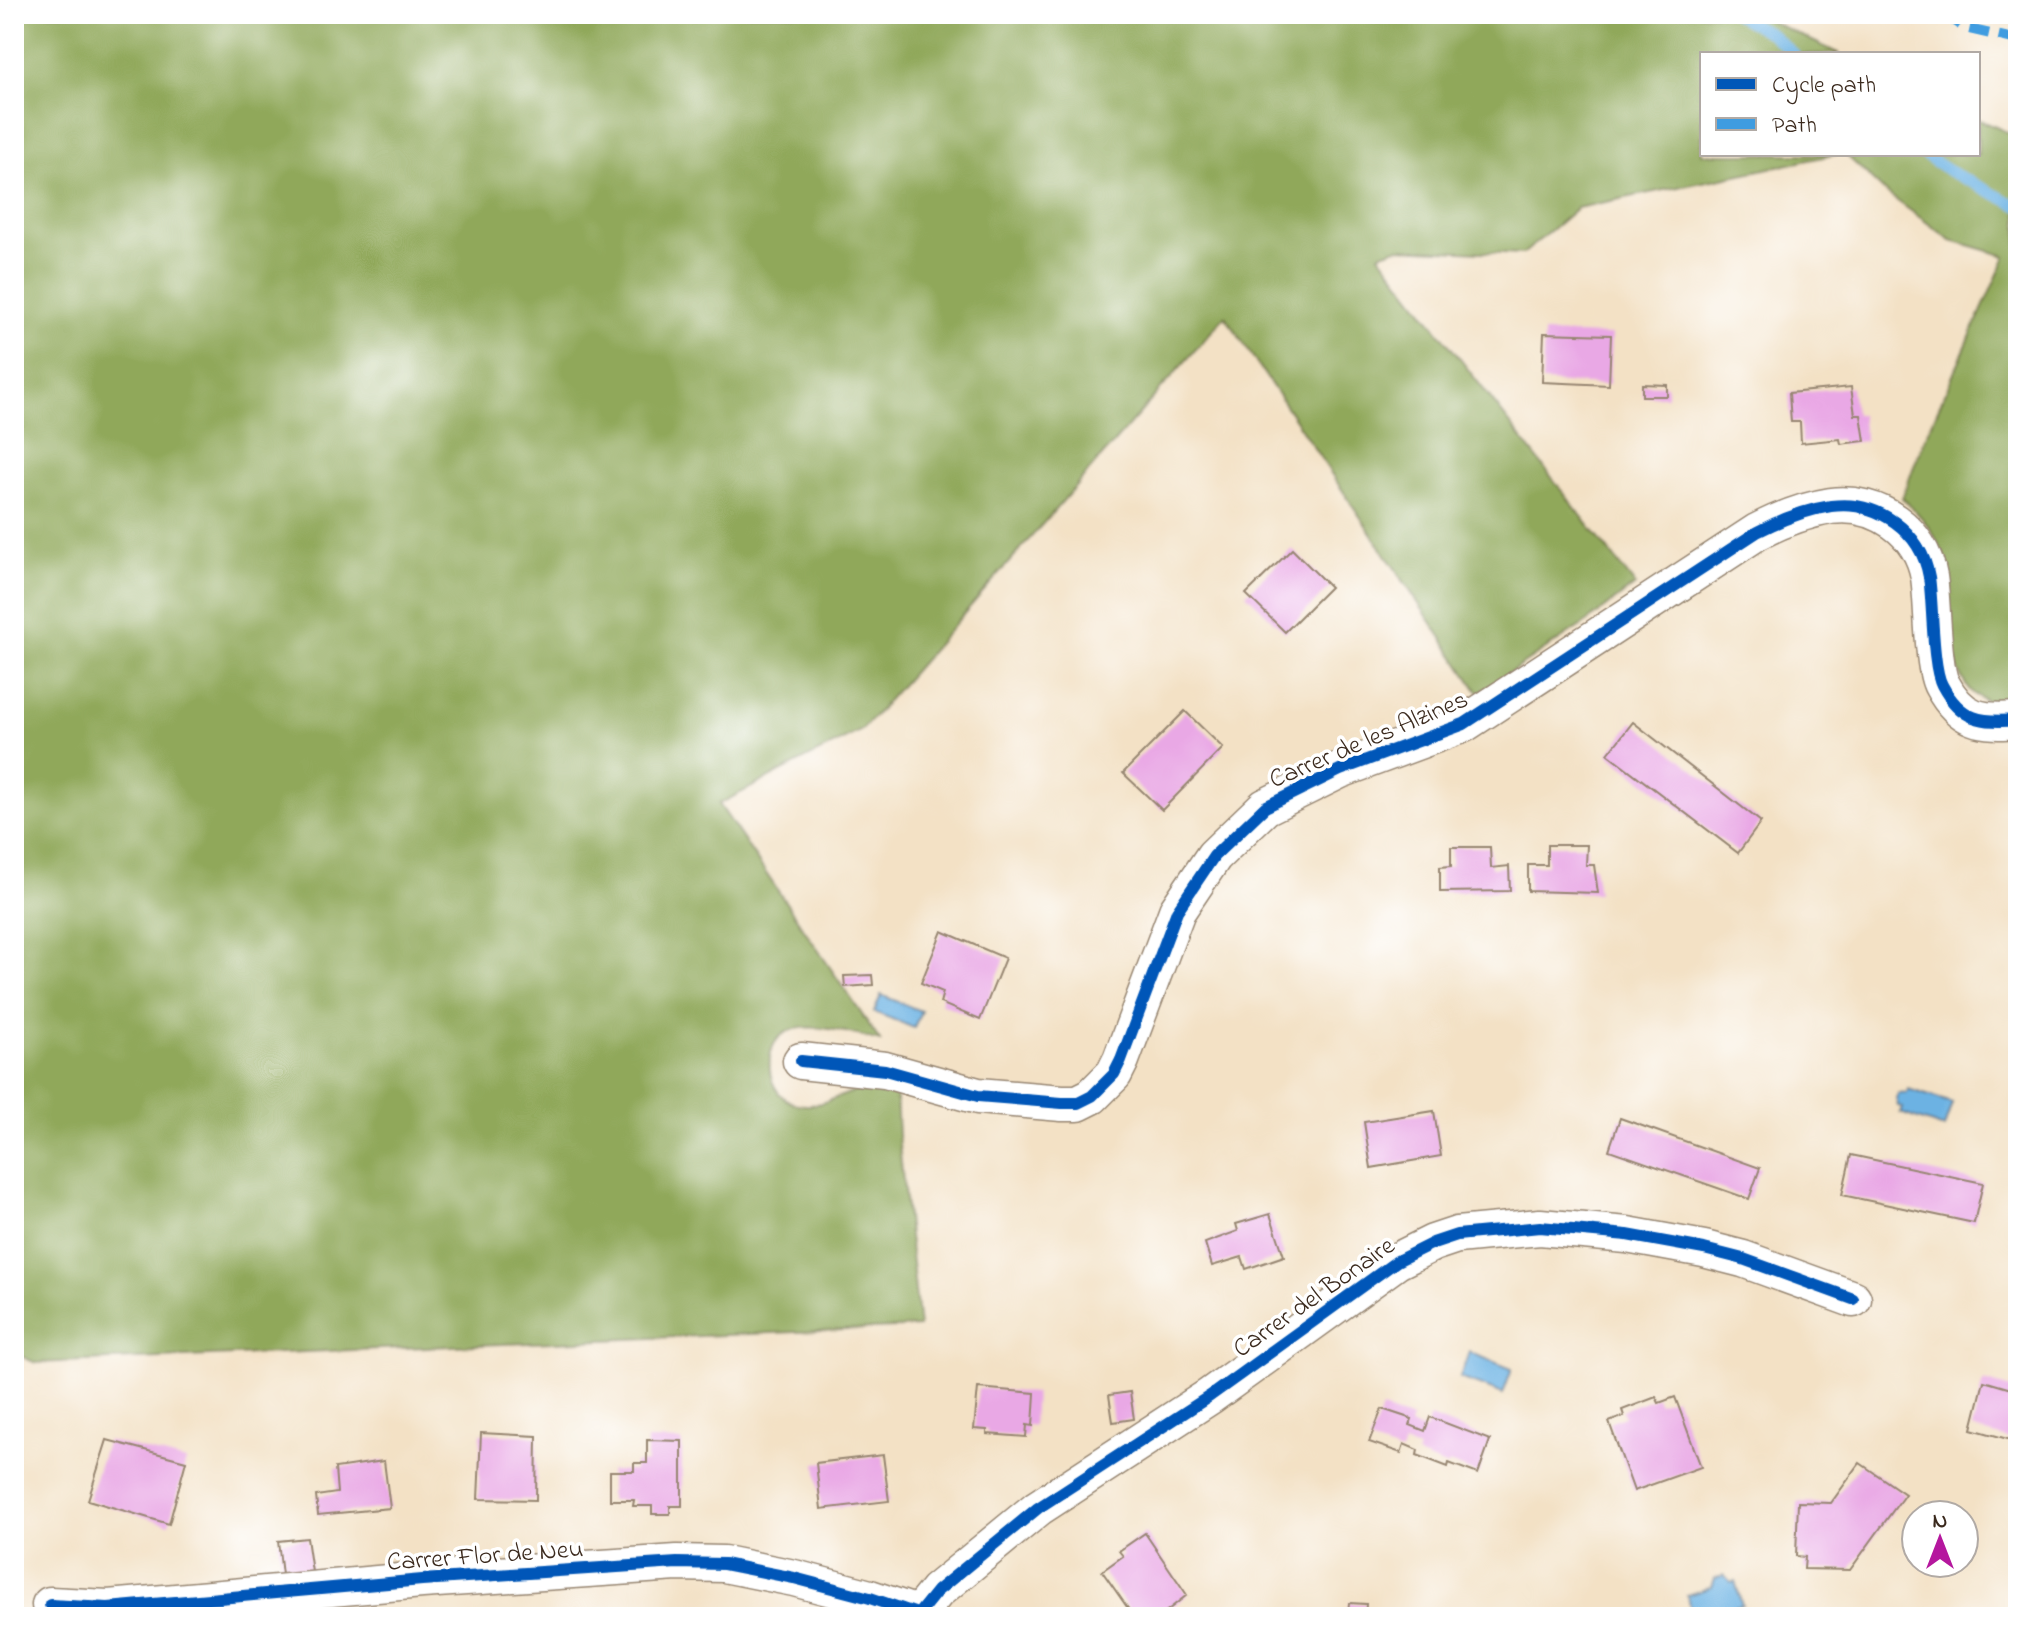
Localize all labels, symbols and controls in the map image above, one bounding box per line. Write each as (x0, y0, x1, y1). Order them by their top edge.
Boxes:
legend (1700, 52, 1980, 156)
text: Cycle path (1772, 69, 1876, 105)
text: Path (1772, 109, 1817, 144)
street label: Carrer de les Alzines (1264, 682, 1475, 800)
street label: Carrer del Bonaire (1226, 1228, 1404, 1369)
north arrow (1900, 1499, 1980, 1579)
text: N (1933, 1506, 1947, 1538)
street label: Carrer Flor de Neu (386, 1531, 585, 1583)

